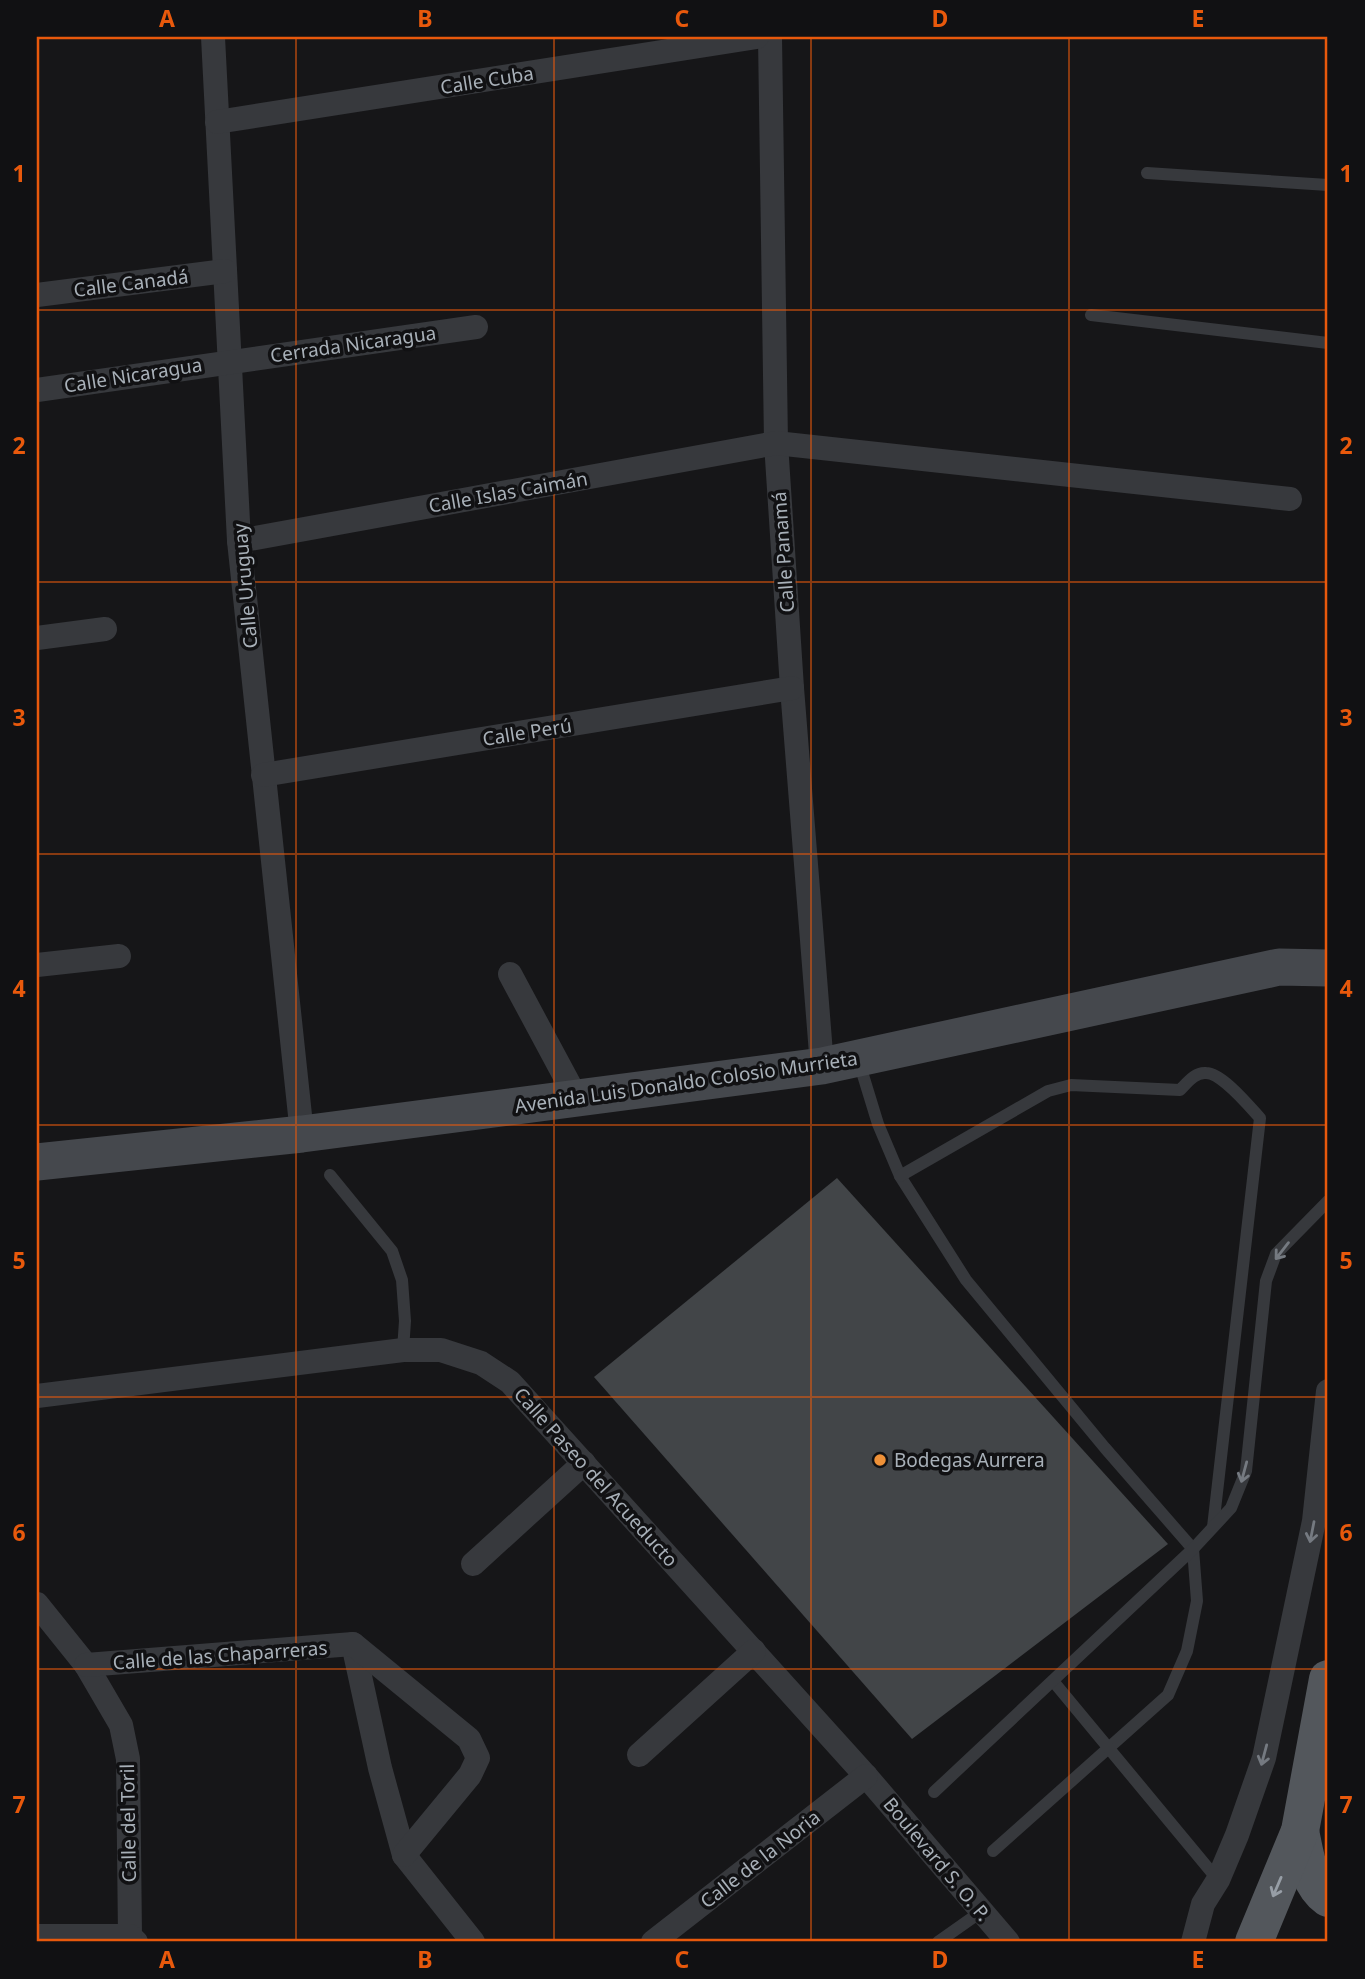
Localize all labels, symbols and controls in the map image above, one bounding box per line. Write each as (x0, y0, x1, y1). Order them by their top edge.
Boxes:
text: A (159, 2, 175, 34)
text: B (417, 2, 433, 34)
text: C (675, 2, 690, 34)
text: D (932, 2, 948, 34)
text: E (1192, 2, 1204, 34)
street label: Calle Cuba (438, 60, 536, 100)
text: 1 (12, 157, 26, 189)
text: 1 (1339, 157, 1353, 189)
street label: Calle Canadá (72, 263, 190, 303)
street label: Cerrada Nicaragua (268, 319, 438, 369)
street label: Calle Nicaragua (62, 351, 204, 399)
text: 2 (12, 429, 26, 461)
text: 2 (1339, 429, 1353, 461)
street label: Calle Islas Caimán (426, 465, 590, 519)
street label: Calle Panamá (766, 491, 800, 613)
street label: Calle Uruguay (227, 522, 263, 650)
text: 3 (12, 701, 26, 733)
text: 3 (1339, 701, 1353, 733)
street label: Calle Perú (481, 712, 573, 752)
text: 4 (12, 972, 26, 1004)
text: 4 (1339, 972, 1353, 1004)
street label: Avenida Luis Donaldo Colosio Murrieta (513, 1045, 859, 1119)
one-way arrow (1274, 1241, 1289, 1259)
text: 5 (12, 1244, 26, 1276)
text: 5 (1339, 1244, 1353, 1276)
street label: Calle Paseo del Acueducto (508, 1382, 684, 1572)
place label: Bodegas Aurrera (894, 1447, 1045, 1473)
marker: Bodegas Aurrera (872, 1452, 888, 1468)
one-way arrow (1236, 1461, 1249, 1483)
text: 6 (12, 1516, 26, 1548)
text: 6 (1339, 1516, 1353, 1548)
one-way arrow (1304, 1520, 1318, 1543)
street label: Calle de las Chaparreras (112, 1635, 328, 1675)
one-way arrow (1257, 1743, 1270, 1765)
street label: Calle del Toril (114, 1763, 142, 1883)
text: 7 (12, 1788, 26, 1820)
text: 7 (1339, 1788, 1353, 1820)
street label: Boulevard S. O. P. (878, 1792, 996, 1926)
street label: Calle de la Noria (695, 1804, 825, 1914)
one-way arrow (1270, 1876, 1283, 1897)
text: A (159, 1943, 175, 1975)
text: B (417, 1943, 433, 1975)
text: C (675, 1943, 690, 1975)
text: D (932, 1943, 948, 1975)
text: E (1192, 1943, 1204, 1975)

